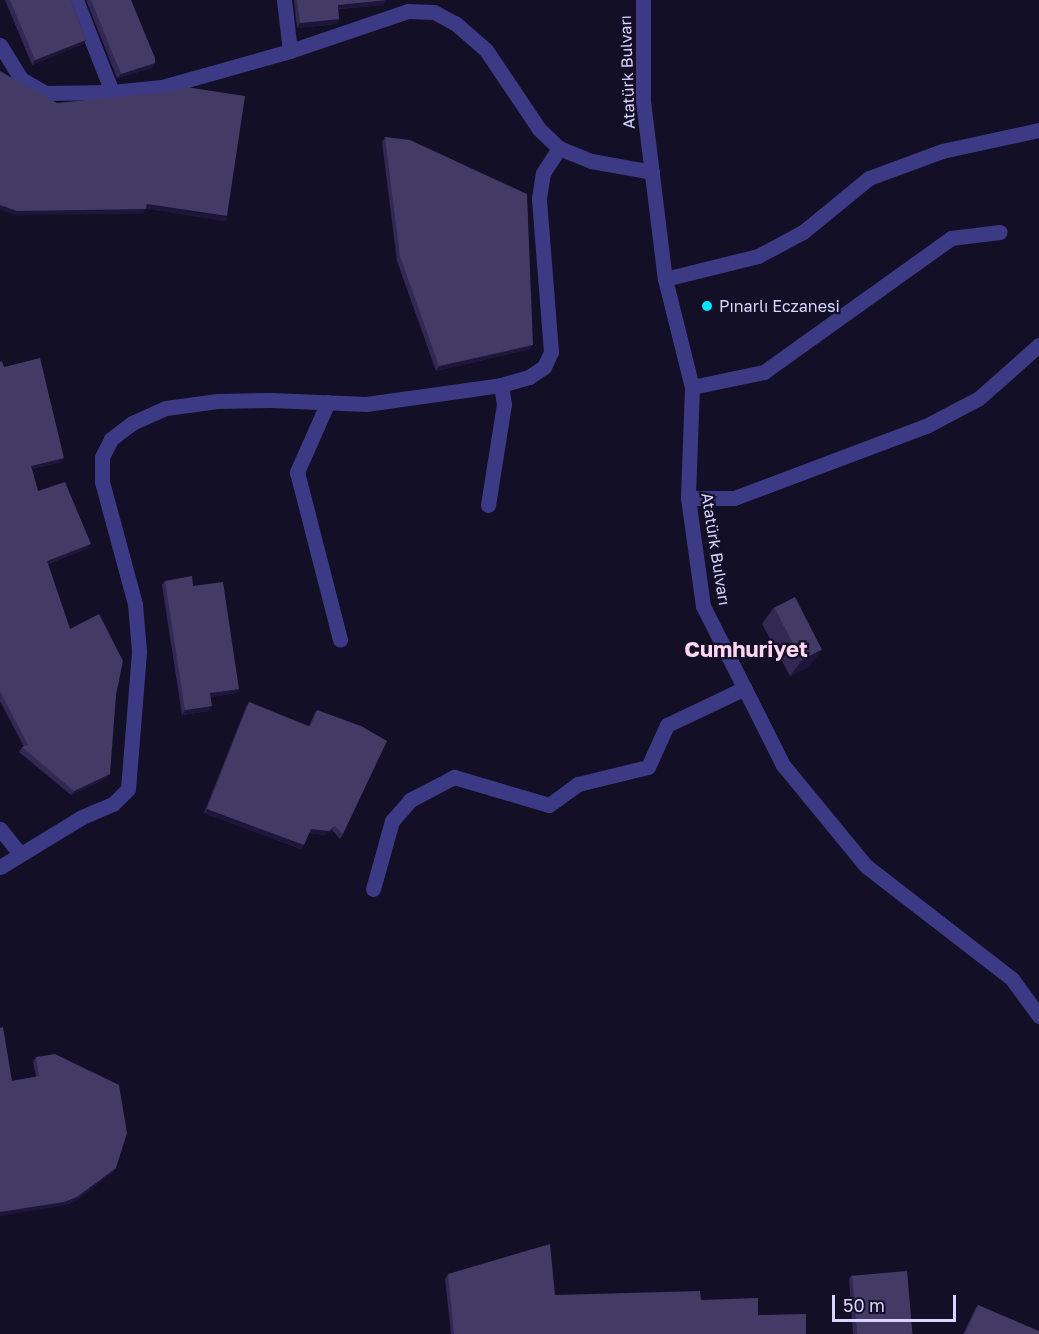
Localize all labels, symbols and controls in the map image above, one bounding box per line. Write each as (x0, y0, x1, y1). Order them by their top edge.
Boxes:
street label: Atatürk Bulvarı (615, 15, 639, 129)
place label: Pınarlı Eczanesi (719, 296, 840, 316)
marker: Pınarlı Eczanesi (700, 299, 714, 313)
street label: Atatürk Bulvarı (698, 491, 734, 607)
district label: Cumhuriyet (684, 636, 808, 662)
scale bar (835, 1283, 960, 1321)
text: 50 m (843, 1294, 885, 1316)

